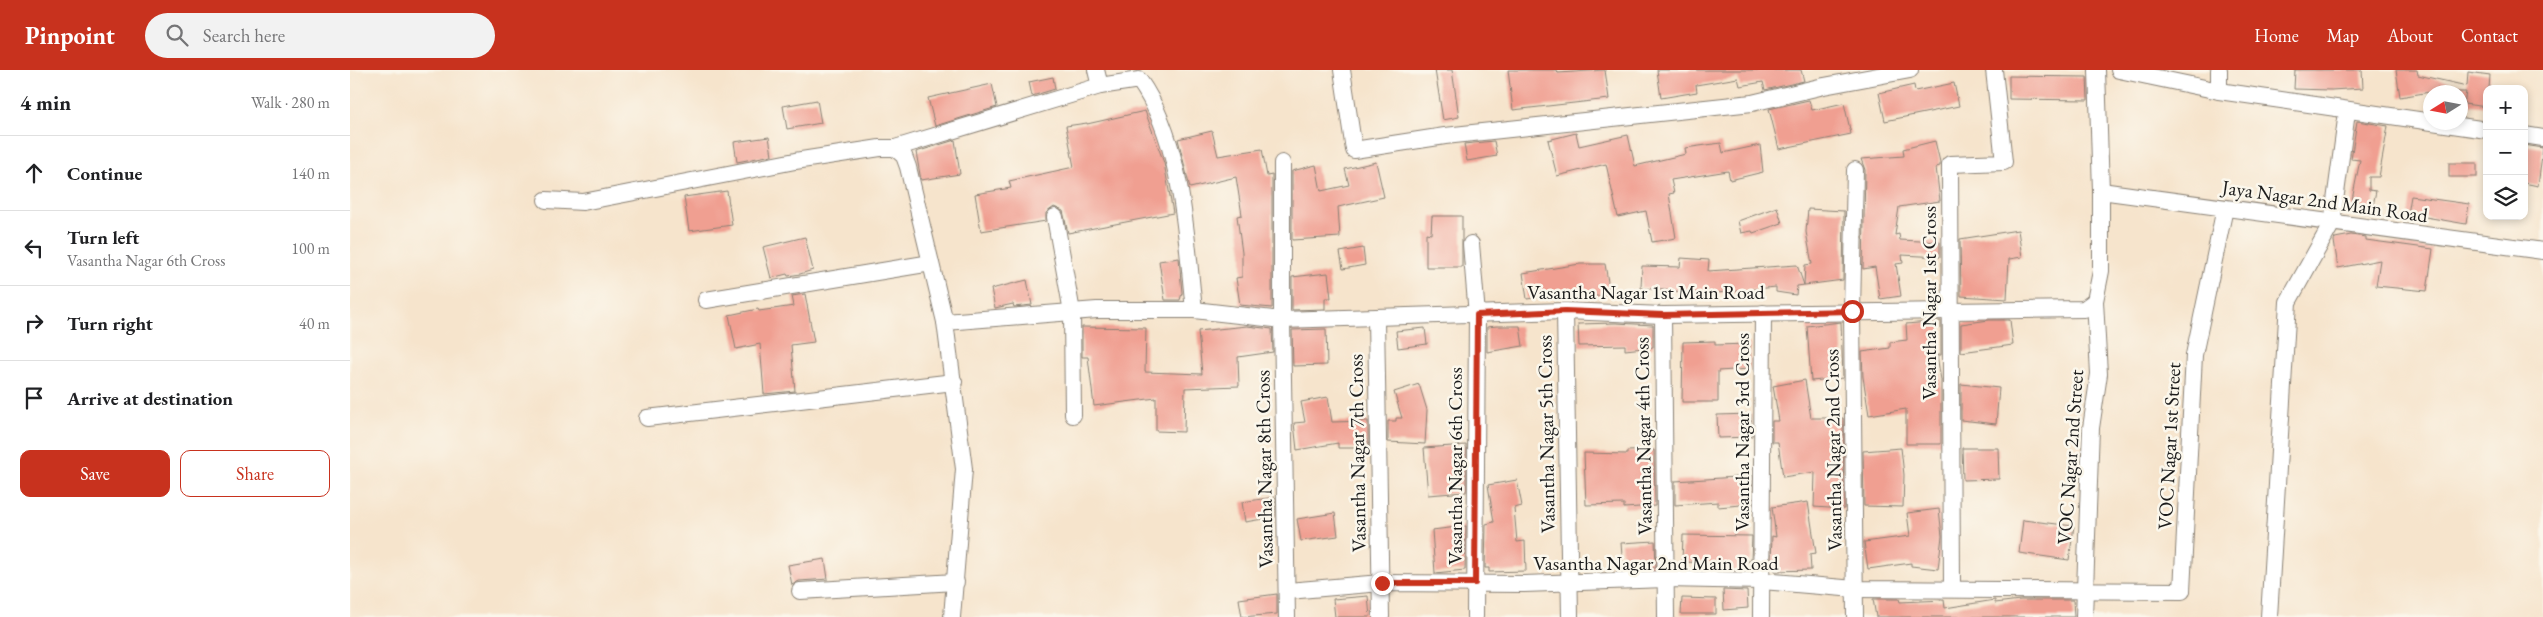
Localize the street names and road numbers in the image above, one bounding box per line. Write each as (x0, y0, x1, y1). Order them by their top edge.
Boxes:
street label: Jaya Nagar 2nd Main Road (2219, 173, 2430, 228)
street label: Vasantha Nagar 1st Cross (1916, 206, 1942, 400)
street label: Vasantha Nagar 1st Main Road (1527, 279, 1766, 305)
street label: Vasantha Nagar 3rd Cross (1729, 333, 1755, 531)
street label: Vasantha Nagar 5th Cross (1531, 335, 1561, 533)
street label: Vasantha Nagar 4th Cross (1628, 337, 1658, 535)
street label: Vasantha Nagar 2nd Cross (1818, 349, 1848, 551)
street label: Vasantha Nagar 7th Cross (1342, 354, 1372, 552)
street label: VOC Nagar 1st Street (2152, 361, 2186, 530)
street label: Vasantha Nagar 6th Cross (1442, 367, 1468, 565)
street label: VOC Nagar 2nd Street (2051, 368, 2089, 545)
street label: Vasantha Nagar 8th Cross (1249, 370, 1279, 568)
street label: Vasantha Nagar 2nd Main Road (1533, 550, 1780, 576)

